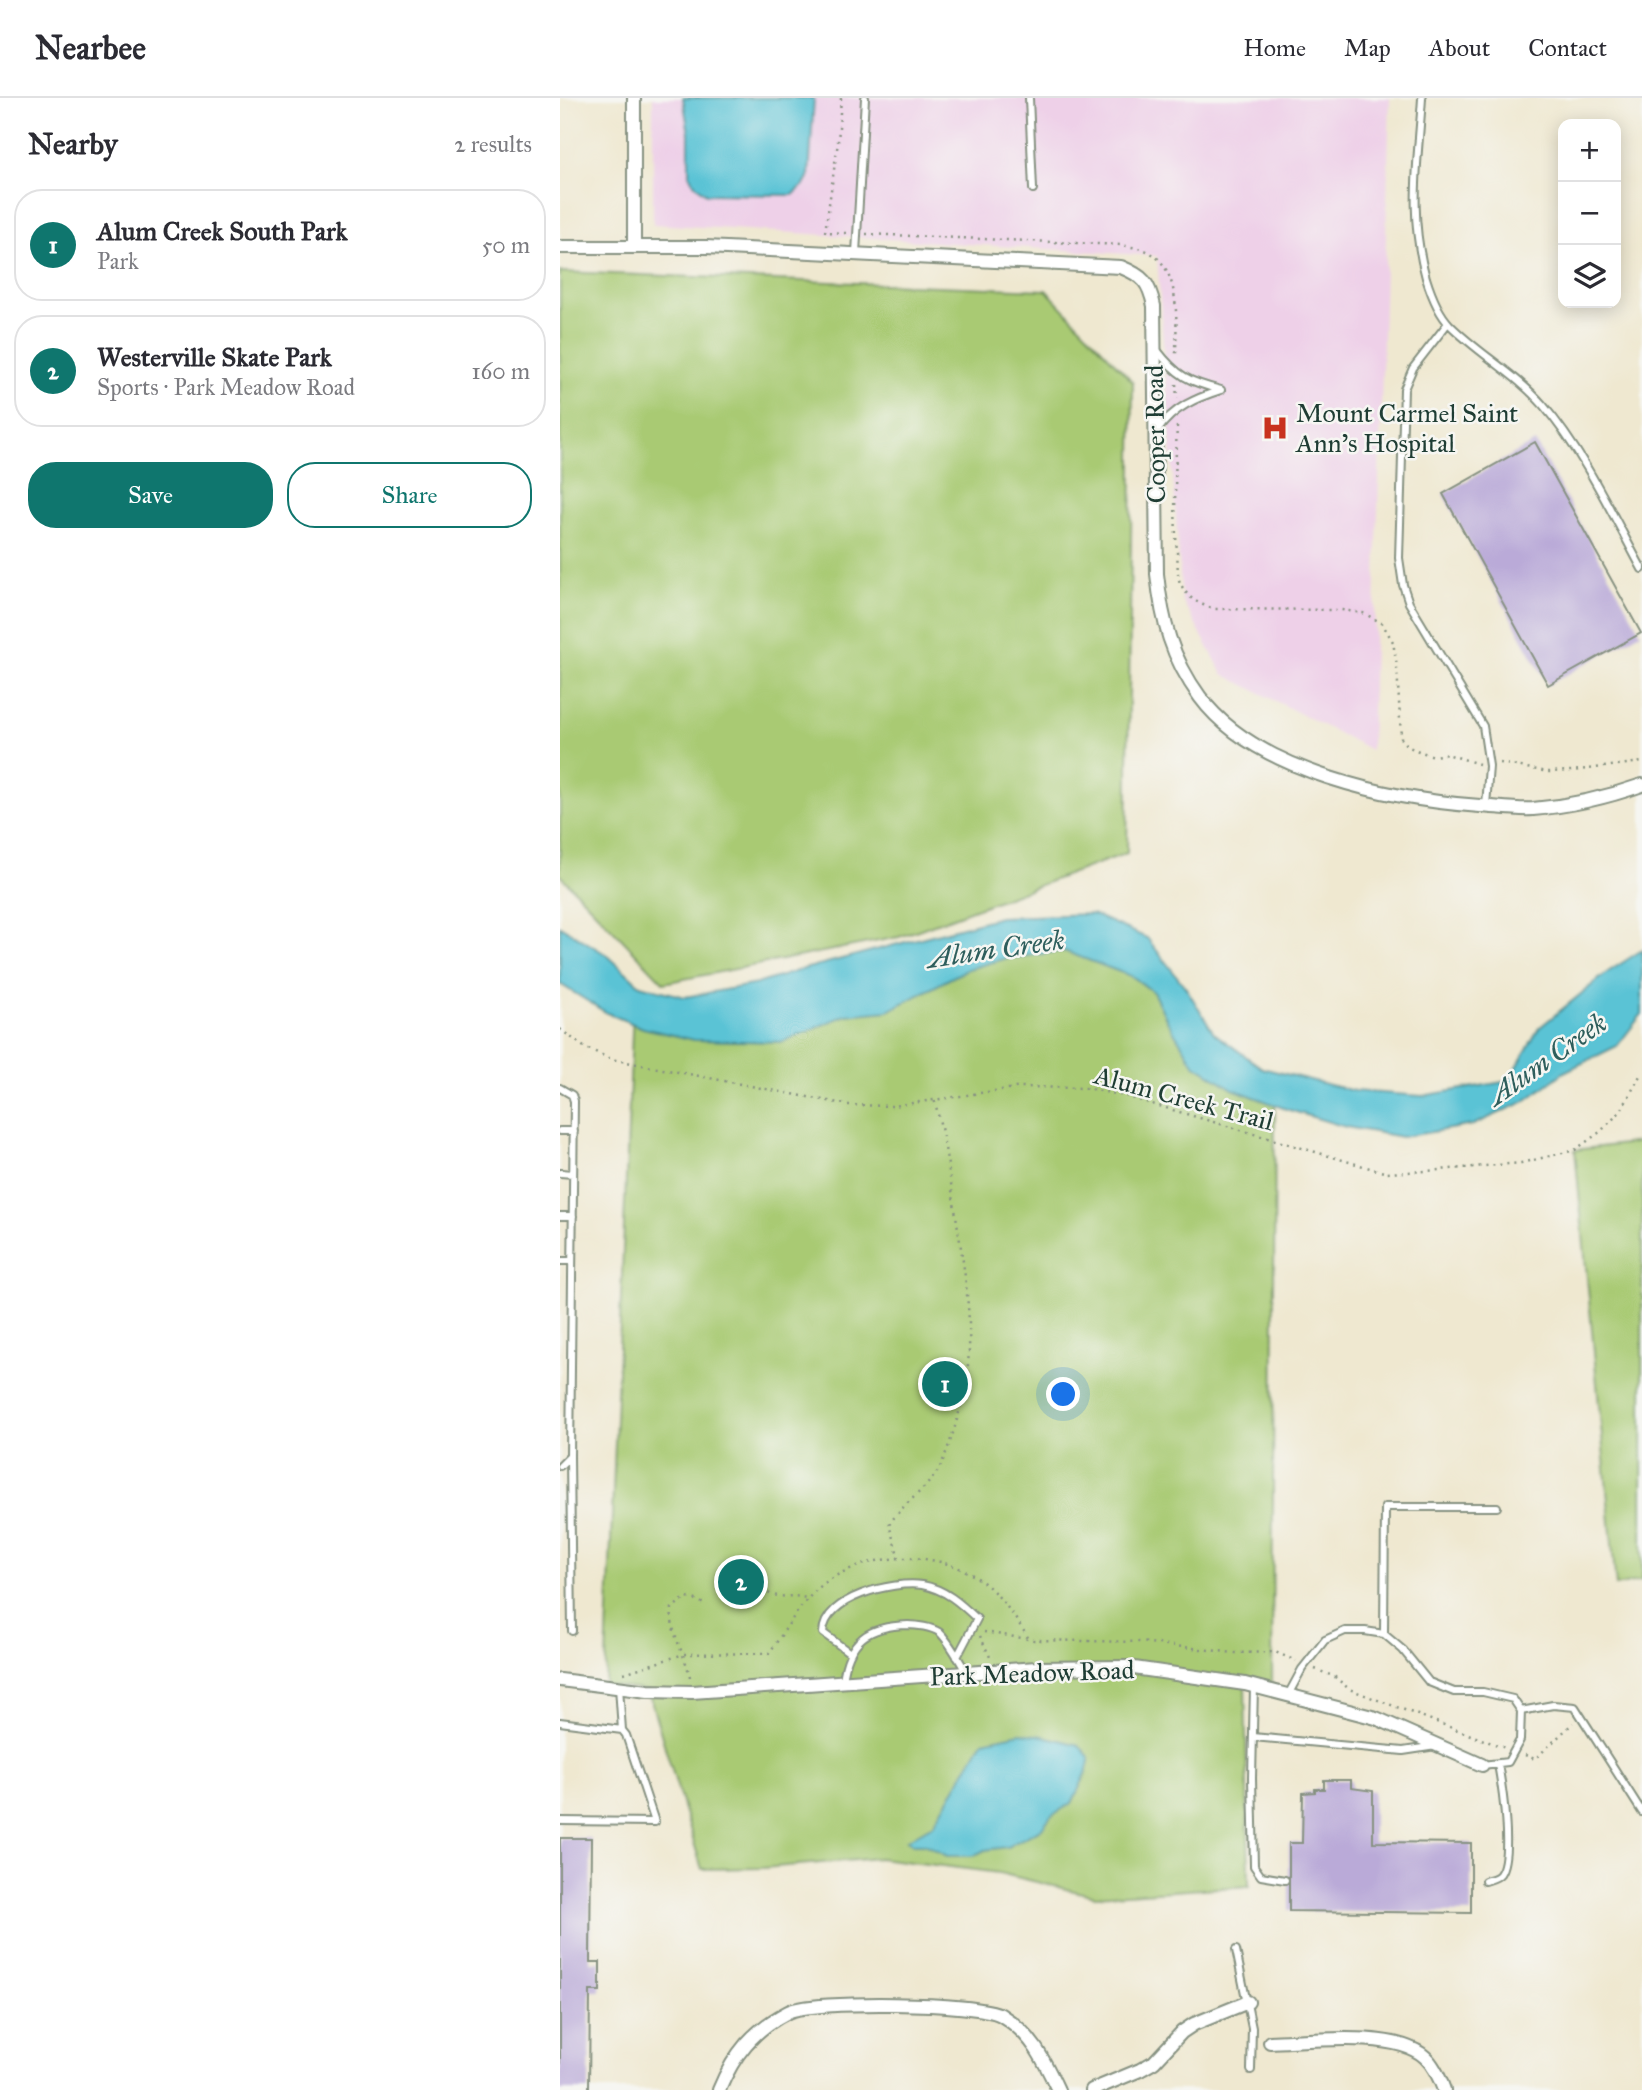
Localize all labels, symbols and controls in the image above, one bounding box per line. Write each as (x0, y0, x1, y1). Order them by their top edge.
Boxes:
text: Nearbee (35, 28, 146, 68)
text: Home (1243, 33, 1306, 63)
text: Map (1344, 33, 1391, 63)
text: About (1429, 33, 1490, 63)
text: Contact (1528, 33, 1607, 63)
map controls (1558, 119, 1621, 308)
button: + (1558, 119, 1621, 182)
text: Nearby (28, 126, 118, 162)
text: 2 results (454, 130, 532, 158)
button: − (1558, 182, 1621, 245)
text: Alum Creek South Park (97, 215, 348, 247)
text: 1 (48, 231, 58, 259)
text: 50 m (482, 231, 530, 259)
button: layers (1558, 245, 1621, 308)
text: Park (97, 247, 139, 275)
text: Westerville Skate Park (97, 341, 332, 373)
text: 2 (47, 357, 59, 385)
text: 160 m (472, 357, 530, 385)
street label: Cooper Road (1138, 364, 1172, 504)
text: Sports · Park Meadow Road (97, 373, 355, 401)
place label: Mount Carmel Saint Ann's Hospital (1295, 397, 1518, 459)
hospital icon: Mount Carmel Saint Ann's Hospital (1260, 413, 1290, 443)
button: Save (28, 462, 273, 528)
button: Share (287, 462, 532, 528)
water label: Alum Creek (922, 922, 1067, 976)
water label: Alum Creek (1478, 1005, 1614, 1115)
street label: Alum Creek Trail (1090, 1058, 1277, 1137)
pin: 1 (922, 1358, 968, 1410)
your location (1046, 1377, 1080, 1411)
pin: 2 (718, 1556, 764, 1608)
street label: Park Meadow Road (929, 1653, 1135, 1693)

